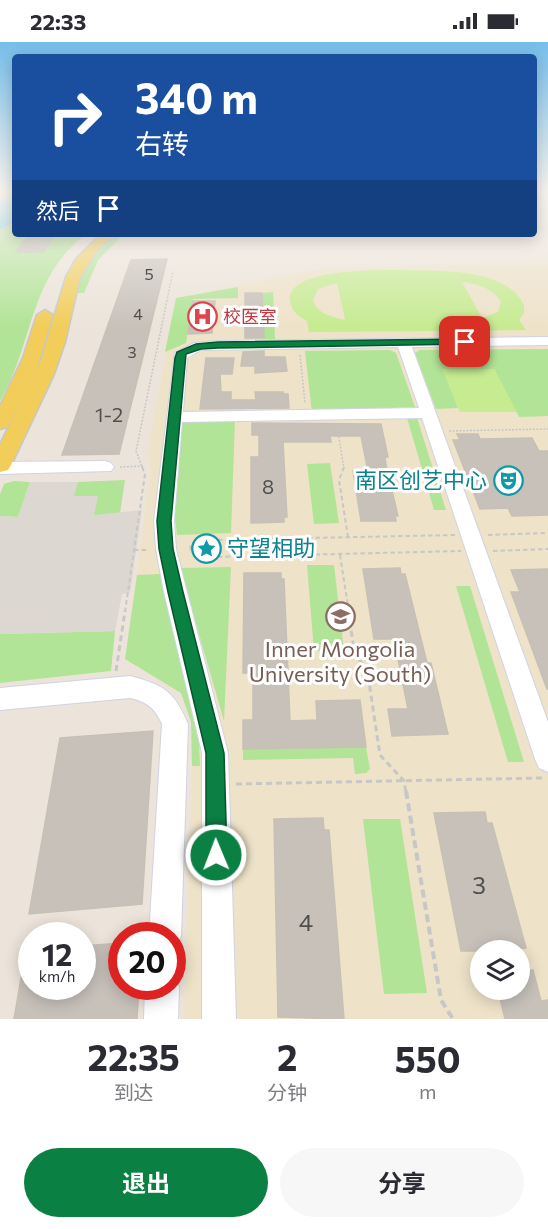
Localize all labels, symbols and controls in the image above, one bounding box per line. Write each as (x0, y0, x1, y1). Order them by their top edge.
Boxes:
text: 22:33 (30, 8, 86, 35)
text: 340 m (135, 71, 258, 123)
icon: right (36, 78, 114, 156)
text: 右转 (135, 127, 189, 160)
icon: arrive (92, 192, 125, 225)
text: 然后 (36, 197, 80, 224)
house number: 5 (144, 264, 154, 283)
hospital icon: 校医室 (186, 301, 218, 333)
house number: 4 (133, 304, 143, 323)
place label: 校医室 (223, 305, 277, 327)
pin (439, 316, 490, 367)
icon: arrive (448, 325, 481, 358)
house number: 3 (127, 342, 137, 361)
house number: 1-2 (95, 402, 123, 426)
theatre icon: 南区创艺中心 (492, 464, 524, 496)
place label: 南区创艺中心 (355, 466, 487, 493)
house number: 8 (262, 474, 274, 498)
place icon: 守望相助 (190, 532, 222, 564)
place label: 守望相助 (227, 534, 315, 561)
school or university icon: Inner Mongolia University (South) (324, 601, 356, 633)
place label: Inner Mongolia University (South) (249, 635, 431, 687)
position arrow (184, 823, 248, 887)
house number: 3 (472, 870, 486, 899)
house number: 4 (299, 907, 313, 936)
speed limit sign: 20 (108, 922, 186, 1000)
text: 12 (42, 935, 72, 972)
map controls (470, 940, 530, 1000)
button: layers (470, 940, 530, 1000)
text: km/h (39, 967, 75, 985)
text: 22:35 (87, 1034, 180, 1078)
text: 2 (277, 1034, 298, 1078)
text: 550 (395, 1036, 461, 1080)
text: m (419, 1079, 436, 1103)
text: 到达 (114, 1080, 154, 1104)
text: 分钟 (267, 1080, 307, 1104)
button: 退出 (24, 1148, 268, 1217)
button: 分享 (280, 1148, 524, 1217)

